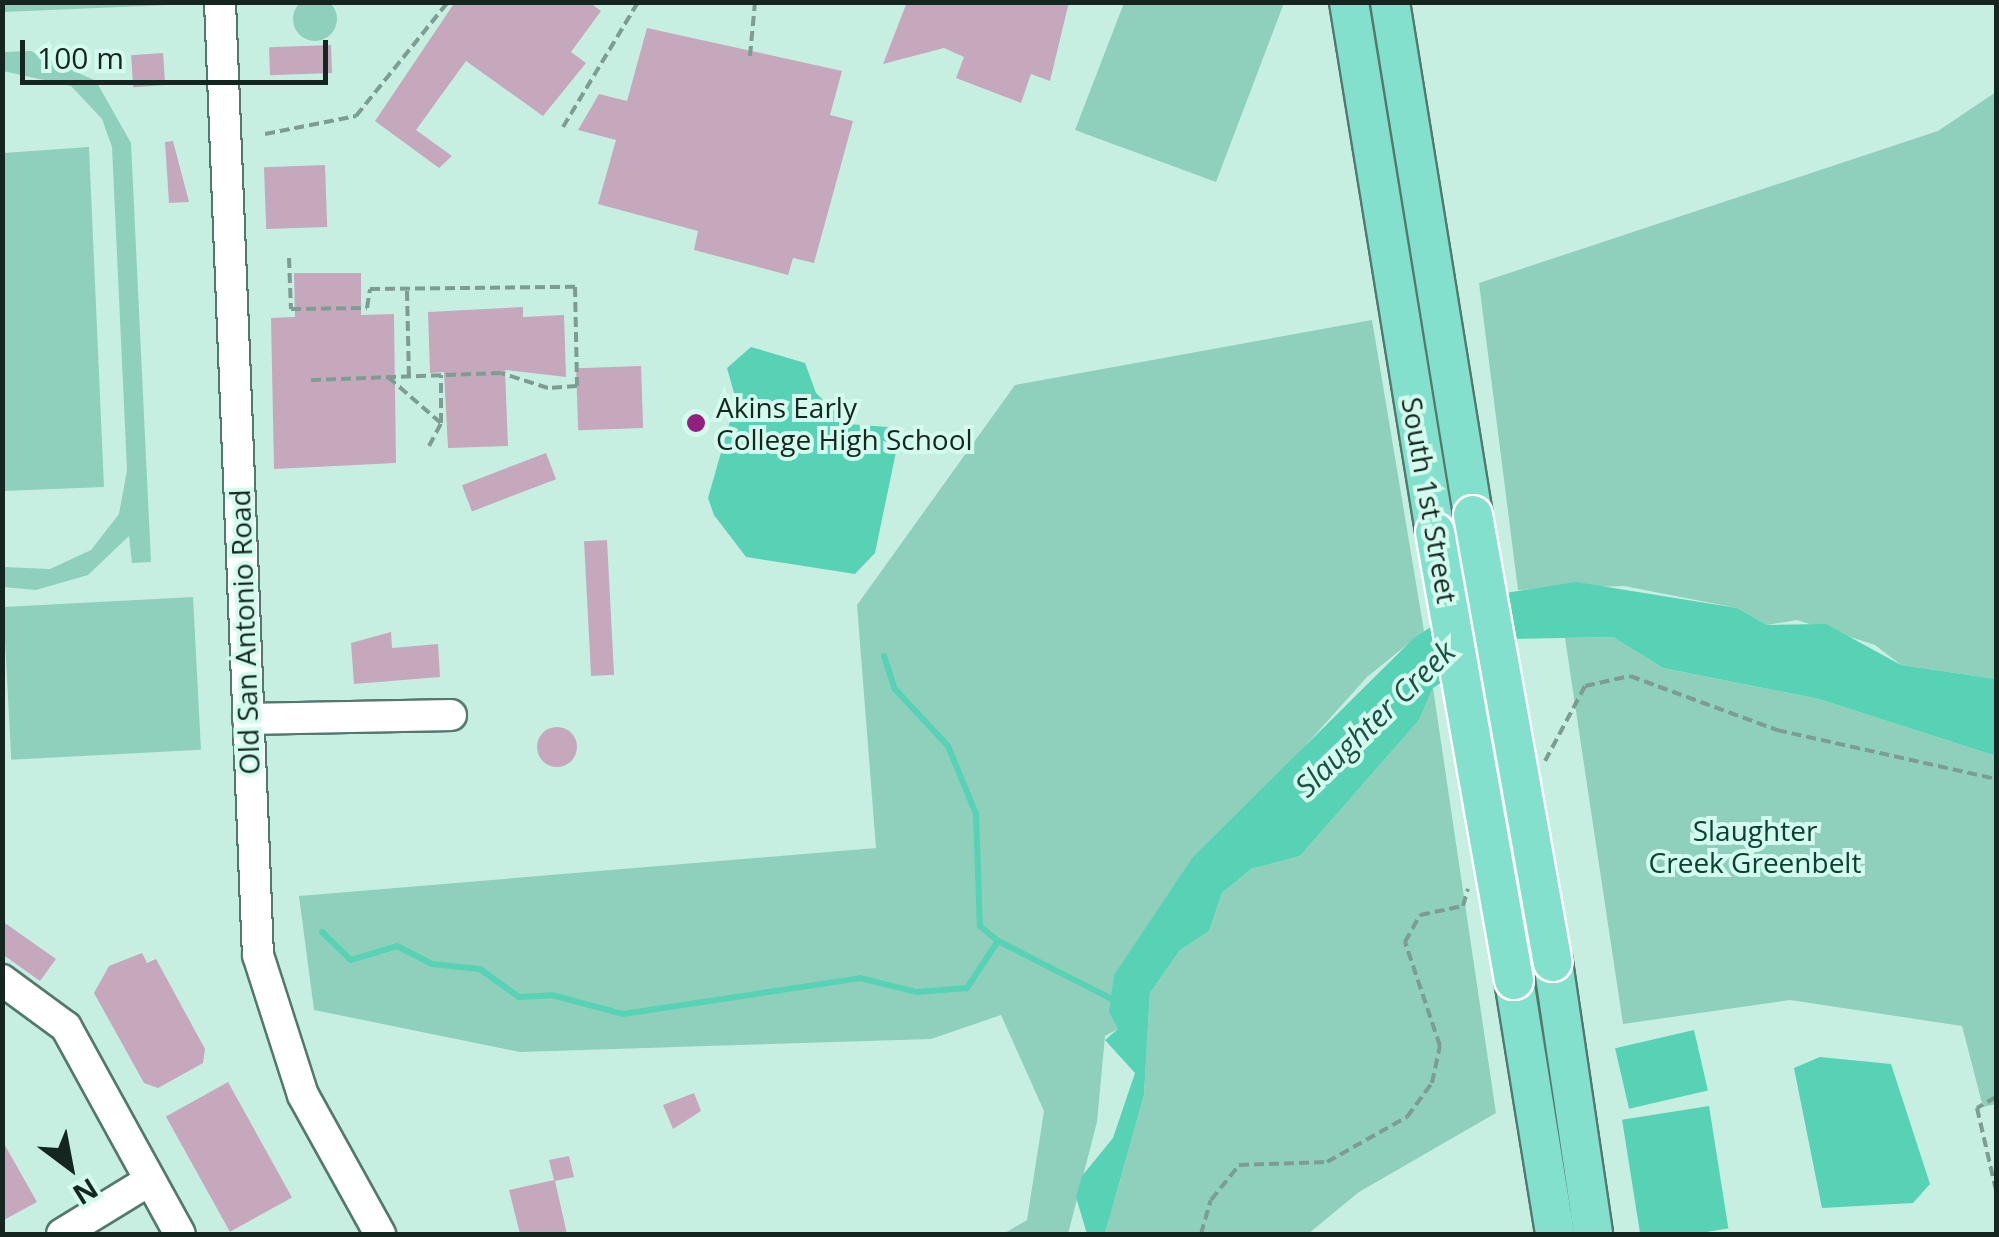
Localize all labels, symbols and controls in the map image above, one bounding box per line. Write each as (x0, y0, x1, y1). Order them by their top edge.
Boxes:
scale bar (25, 20, 332, 82)
text: 100 m (37, 37, 124, 78)
place label: Akins Early College High School (716, 390, 973, 456)
street label: South 1st Street (1395, 394, 1465, 606)
marker: Akins Early College High School (685, 412, 707, 434)
street label: Old San Antonio Road (222, 489, 266, 775)
water label: Slaughter Creek (1288, 634, 1462, 804)
park label: Slaughter Creek Greenbelt (1649, 813, 1861, 879)
north arrow (20, 1117, 120, 1217)
text: N (66, 1170, 106, 1215)

